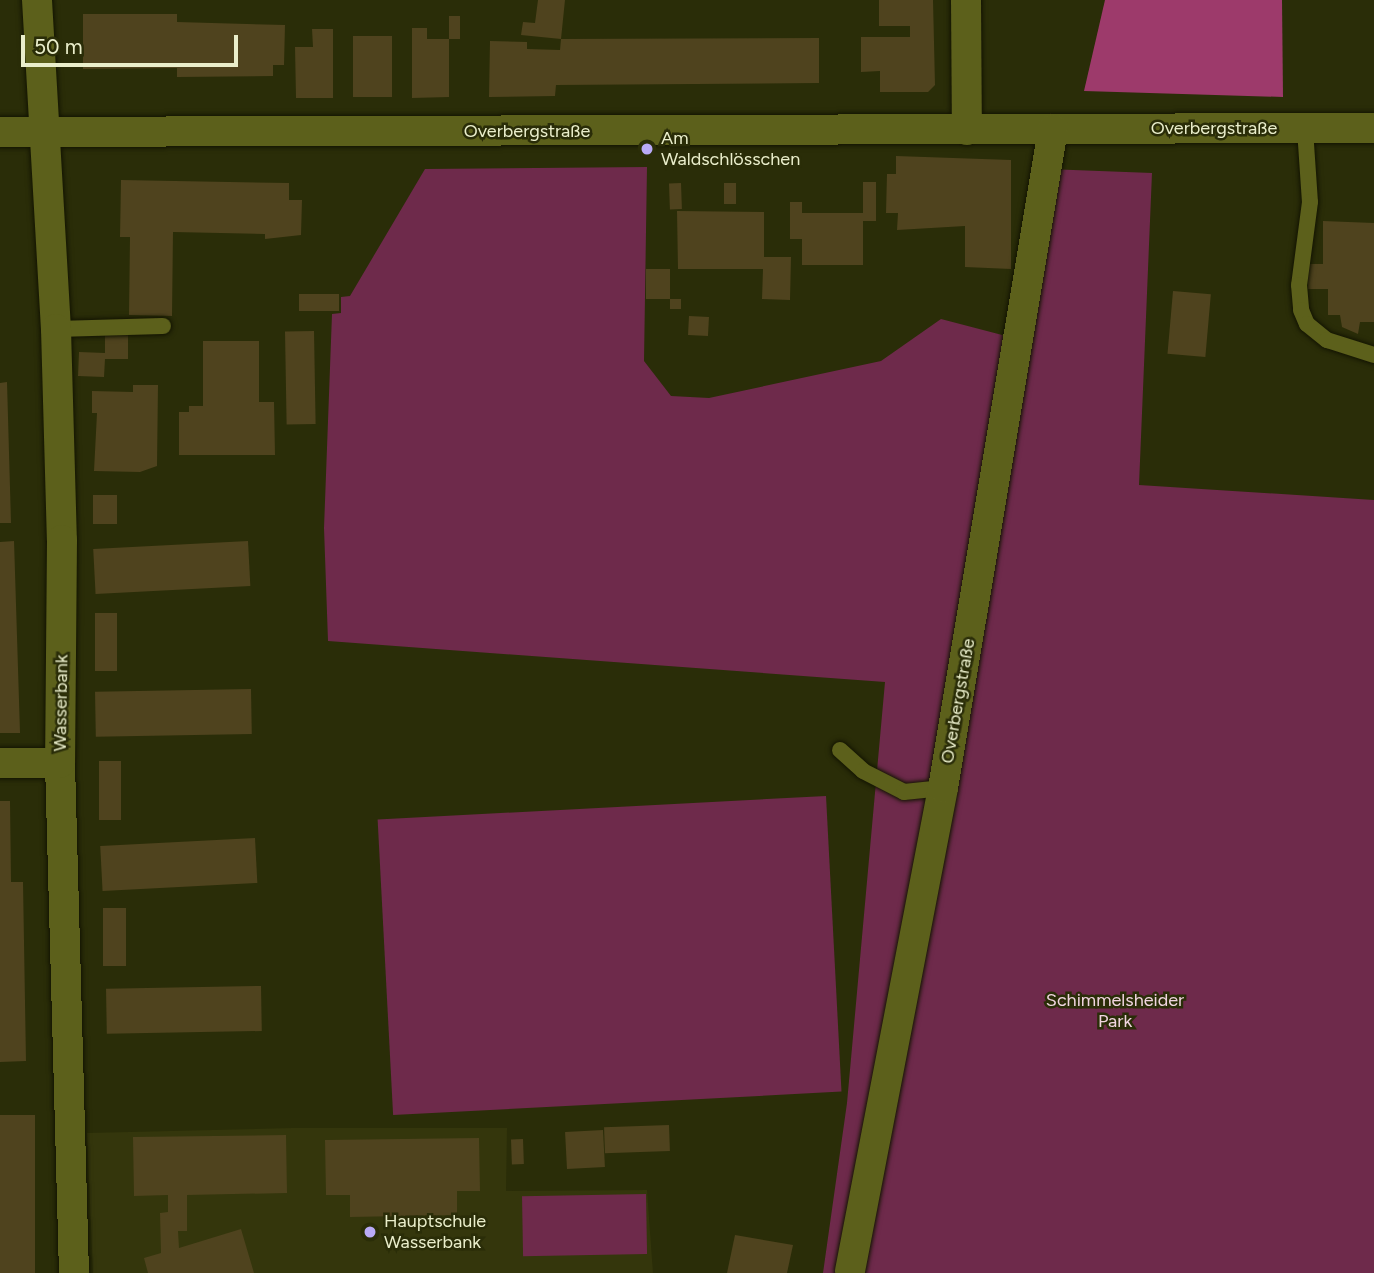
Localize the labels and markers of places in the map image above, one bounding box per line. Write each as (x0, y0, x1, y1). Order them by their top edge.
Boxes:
place label: Am Waldschlösschen (661, 128, 800, 170)
marker: Am Waldschlösschen (639, 141, 655, 157)
place label: Hauptschule Wasserbank (384, 1211, 486, 1254)
marker: Hauptschule Wasserbank (362, 1224, 378, 1240)

